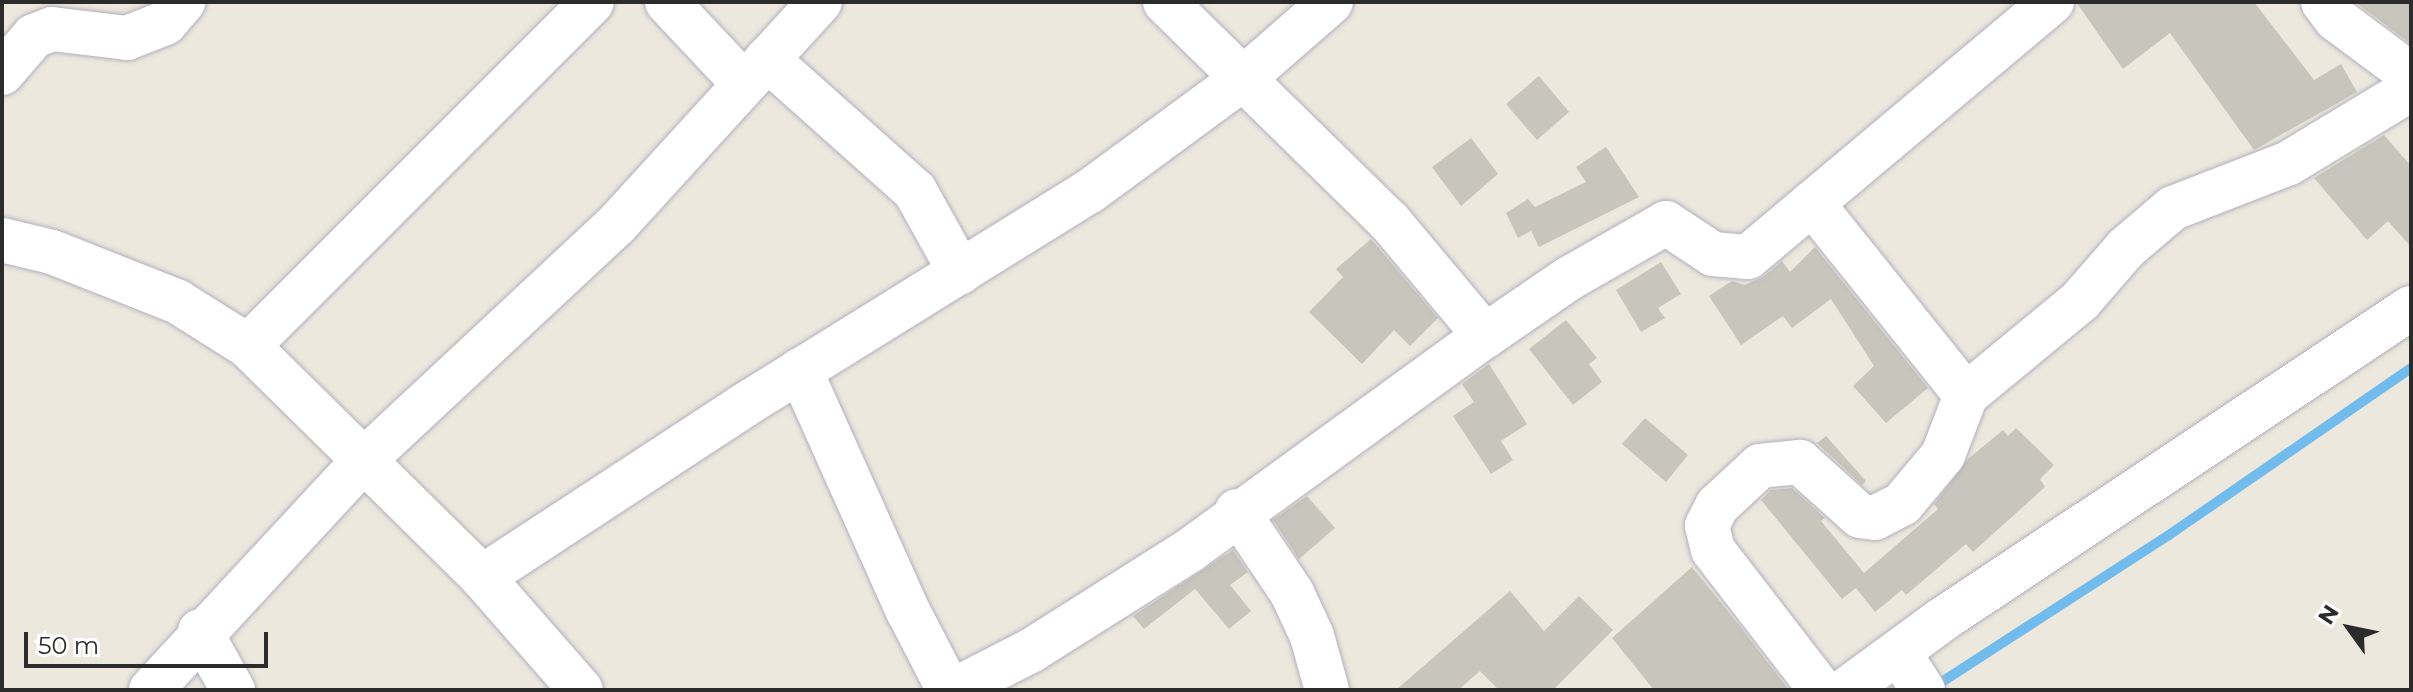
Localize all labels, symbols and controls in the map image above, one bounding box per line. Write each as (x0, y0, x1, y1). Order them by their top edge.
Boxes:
north arrow (2309, 588, 2389, 668)
text: N (2312, 600, 2345, 629)
scale bar (28, 616, 272, 666)
text: 50 m (38, 631, 99, 660)

